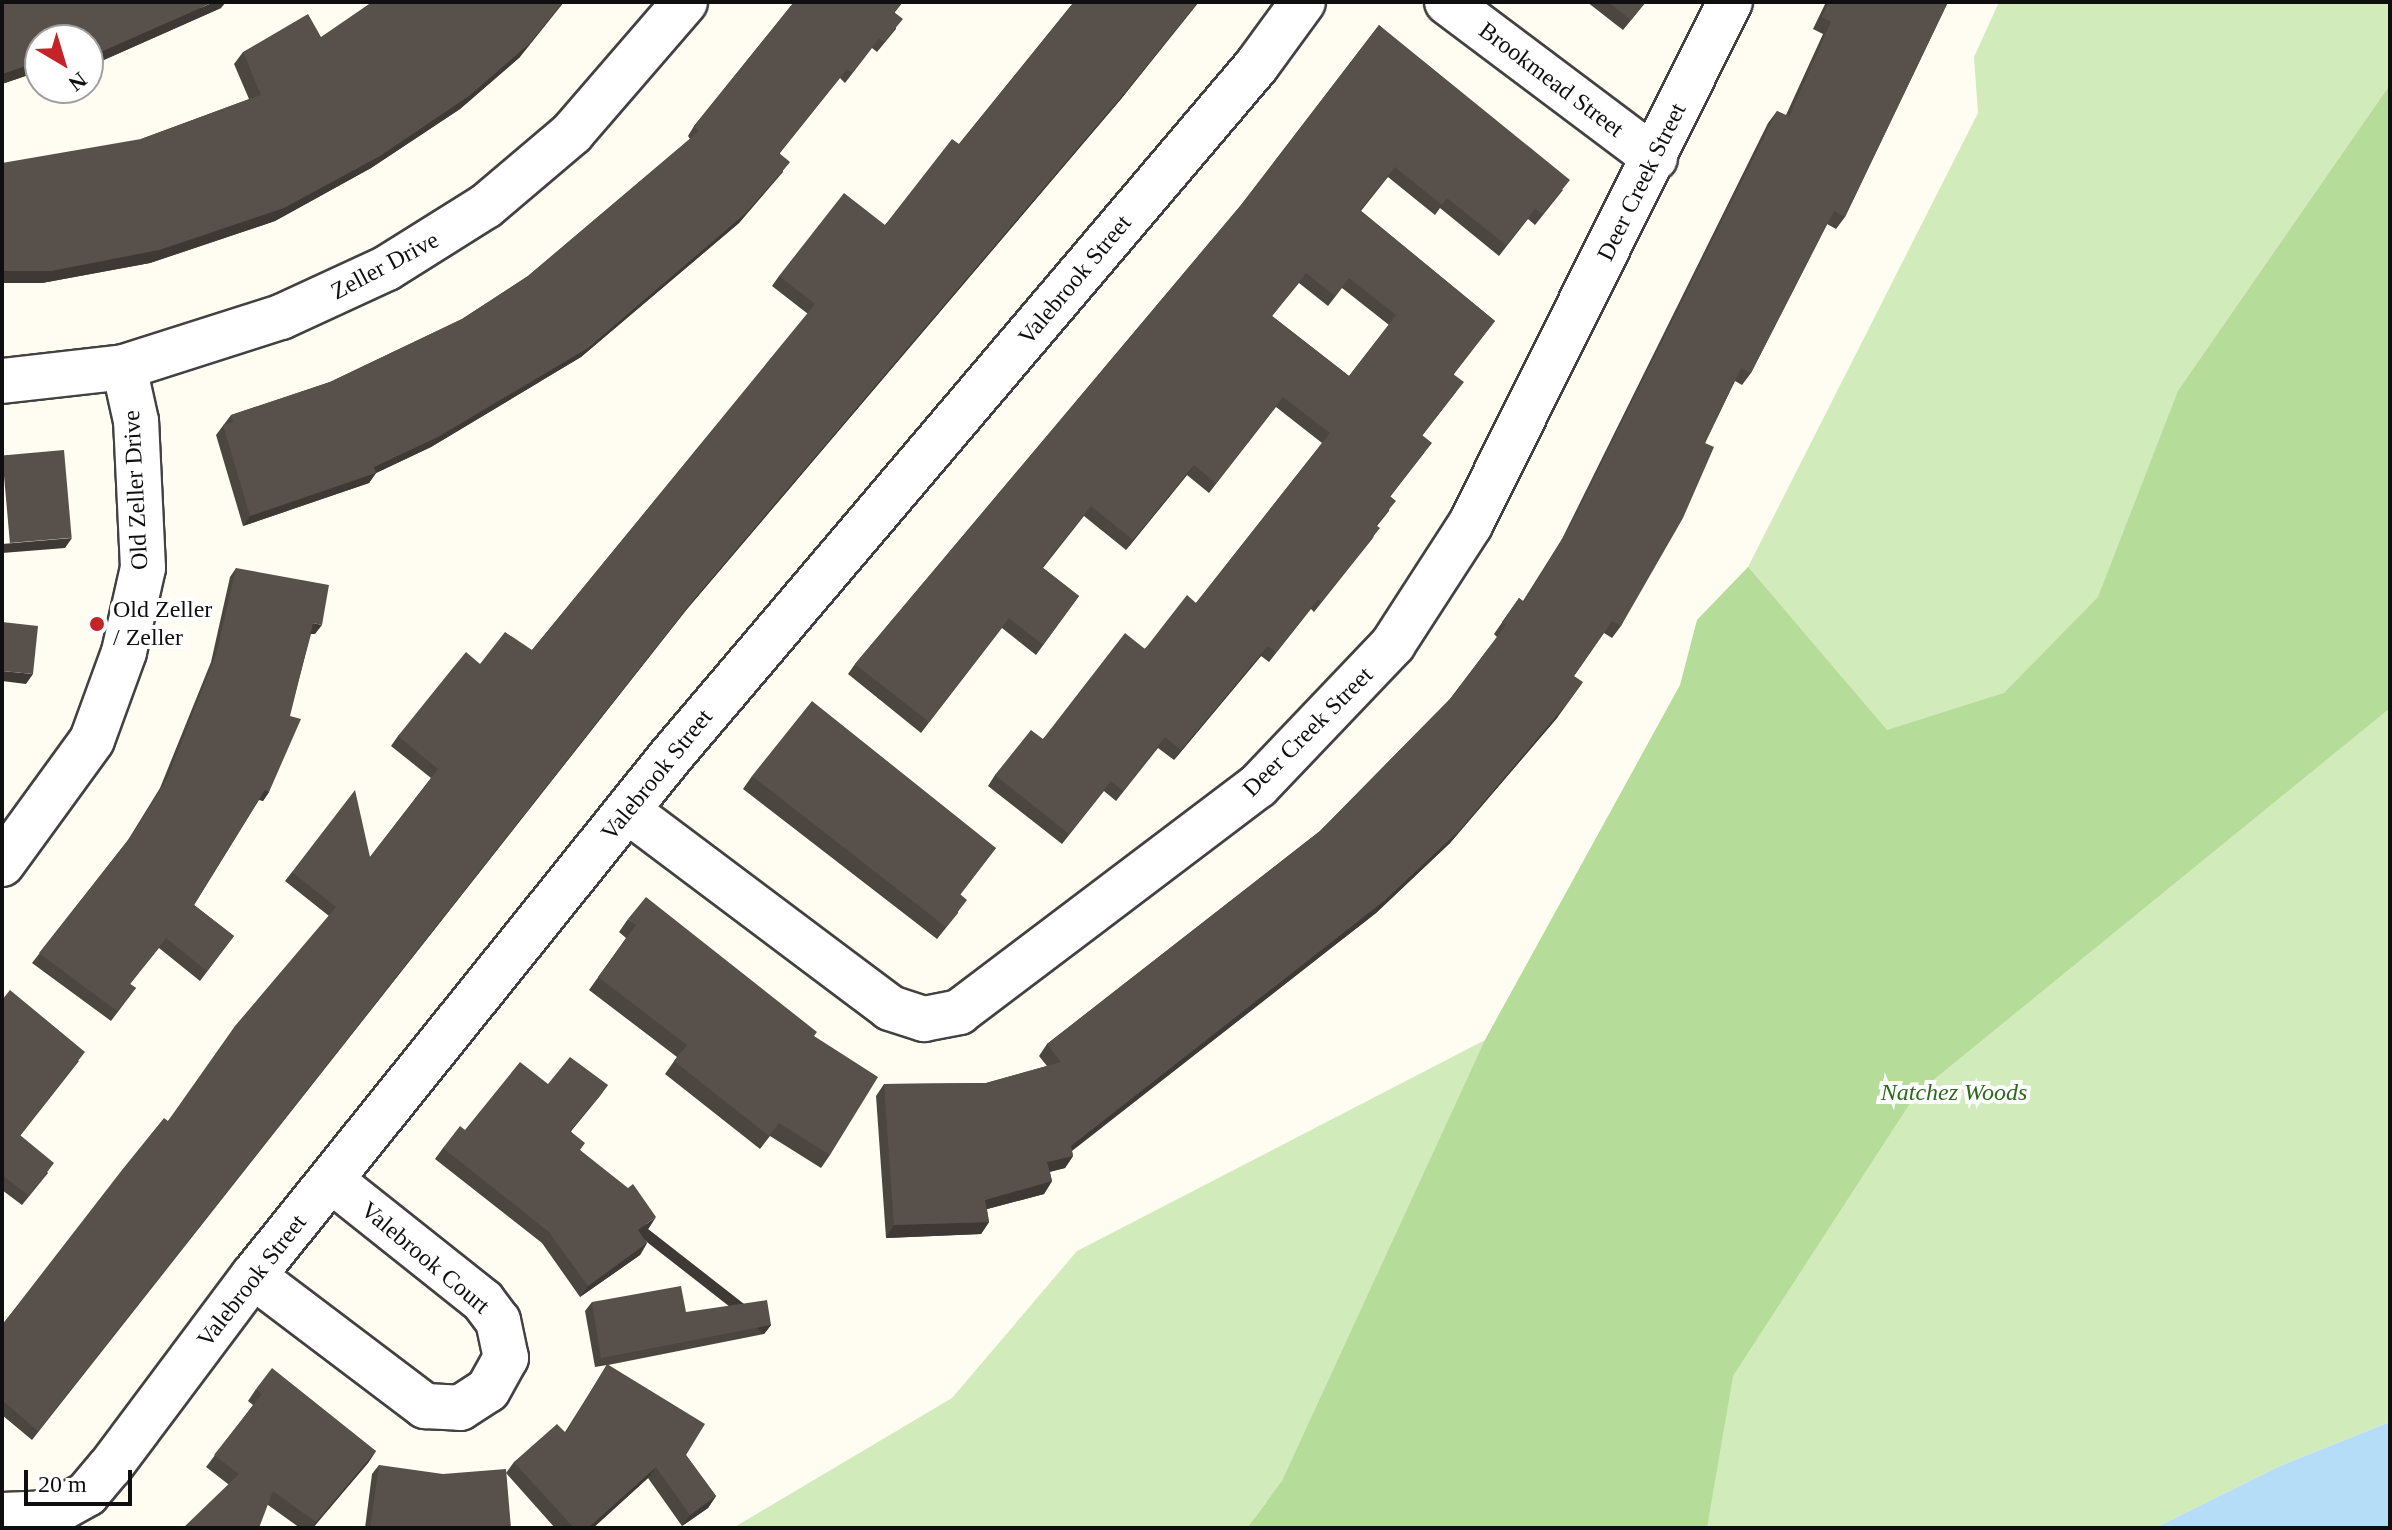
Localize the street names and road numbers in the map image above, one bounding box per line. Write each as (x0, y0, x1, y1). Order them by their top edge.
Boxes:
street label: Brookmead Street (1473, 16, 1629, 144)
street label: Deer Creek Street (1591, 98, 1693, 266)
street label: Valebrook Street (1012, 209, 1138, 351)
street label: Zeller Drive (326, 226, 444, 306)
street label: Old Zeller Drive (117, 409, 155, 571)
street label: Deer Creek Street (1237, 661, 1379, 803)
street label: Valebrook Street (595, 704, 719, 846)
street label: Valebrook Court (355, 1196, 495, 1320)
street label: Valebrook Street (191, 1209, 313, 1353)

